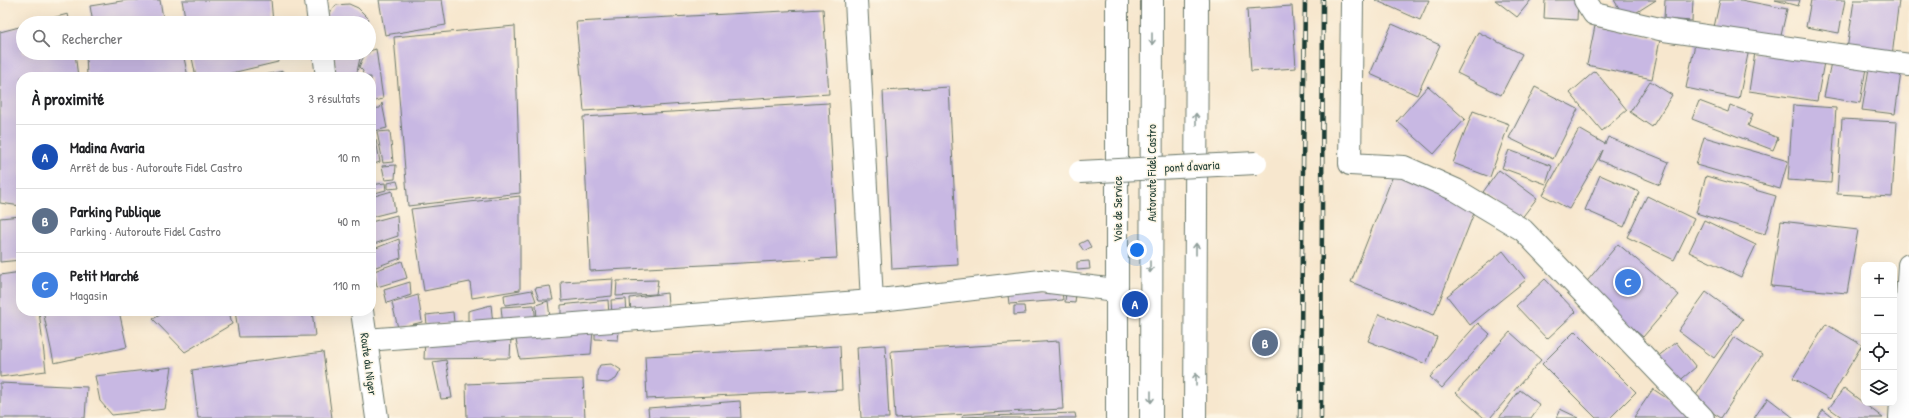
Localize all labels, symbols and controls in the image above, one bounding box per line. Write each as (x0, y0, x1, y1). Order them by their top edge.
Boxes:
search box (16, 16, 376, 60)
icon: search (30, 27, 52, 49)
text: Rechercher (62, 28, 123, 49)
one-way arrow (1148, 32, 1156, 45)
text: À proximité (32, 87, 104, 110)
text: 3 résultats (308, 89, 360, 107)
one-way arrow (1192, 113, 1200, 126)
street label: Autoroute Fidel Castro (1143, 124, 1160, 222)
text: Madina Avaria (70, 137, 144, 158)
text: A (42, 148, 48, 166)
text: 10 m (338, 148, 360, 166)
street label: pont d'avaria (1164, 156, 1220, 176)
text: Arrêt de bus · Autoroute Fidel Castro (70, 158, 242, 176)
street label: Voie de Service (1109, 176, 1126, 242)
text: Parking Publique (70, 201, 161, 222)
text: B (42, 212, 48, 230)
text: 40 m (337, 212, 360, 230)
text: Parking · Autoroute Fidel Castro (70, 222, 221, 240)
your location (1127, 240, 1147, 260)
one-way arrow (1192, 243, 1200, 256)
one-way arrow (1146, 260, 1154, 273)
map controls (1861, 262, 1897, 406)
button: + (1861, 262, 1897, 298)
text: Petit Marché (70, 265, 139, 286)
pin: C (1615, 267, 1641, 297)
text: C (41, 276, 49, 294)
text: 110 m (333, 276, 360, 294)
text: Magasin (70, 286, 108, 304)
pin: A (1122, 289, 1148, 319)
button: − (1861, 298, 1897, 334)
pin: B (1252, 328, 1278, 358)
street label: Route du Niger (356, 332, 382, 397)
button: locate (1861, 334, 1897, 370)
button: layers (1861, 370, 1897, 406)
one-way arrow (1192, 373, 1200, 386)
one-way arrow (1147, 390, 1154, 403)

